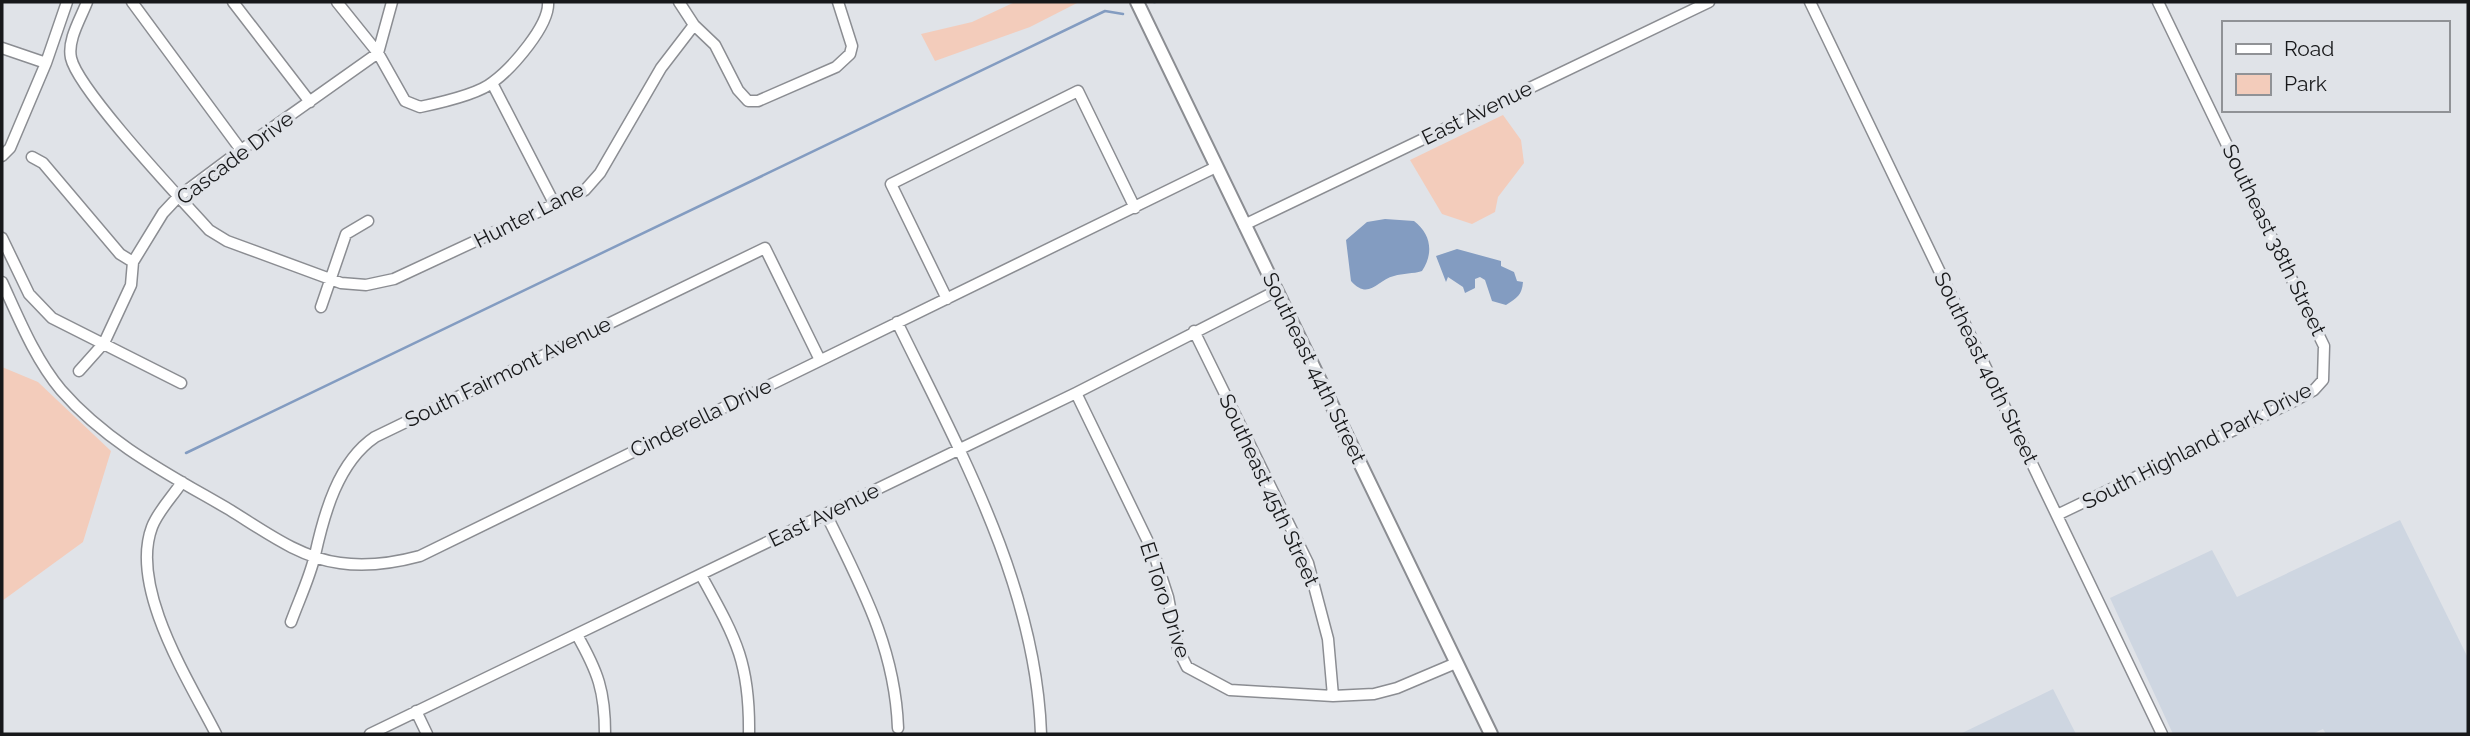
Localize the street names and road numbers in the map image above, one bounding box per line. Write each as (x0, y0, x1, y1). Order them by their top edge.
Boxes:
street label: East Avenue (1417, 75, 1536, 150)
street label: Cascade Drive (171, 106, 298, 210)
street label: Southeast 38th Street (2217, 140, 2332, 340)
street label: Hunter Lane (470, 176, 588, 253)
street label: Southeast 44th Street (1257, 268, 1372, 467)
street label: Southeast 40th Street (1929, 268, 2044, 468)
street label: South Fairmont Avenue (401, 311, 615, 432)
street label: Cinderella Drive (626, 372, 776, 463)
street label: South Highland Park Drive (2078, 377, 2316, 514)
street label: Southeast 45th Street (1214, 390, 1325, 590)
street label: East Avenue (764, 477, 883, 552)
street label: El Toro Drive (1135, 539, 1196, 661)

